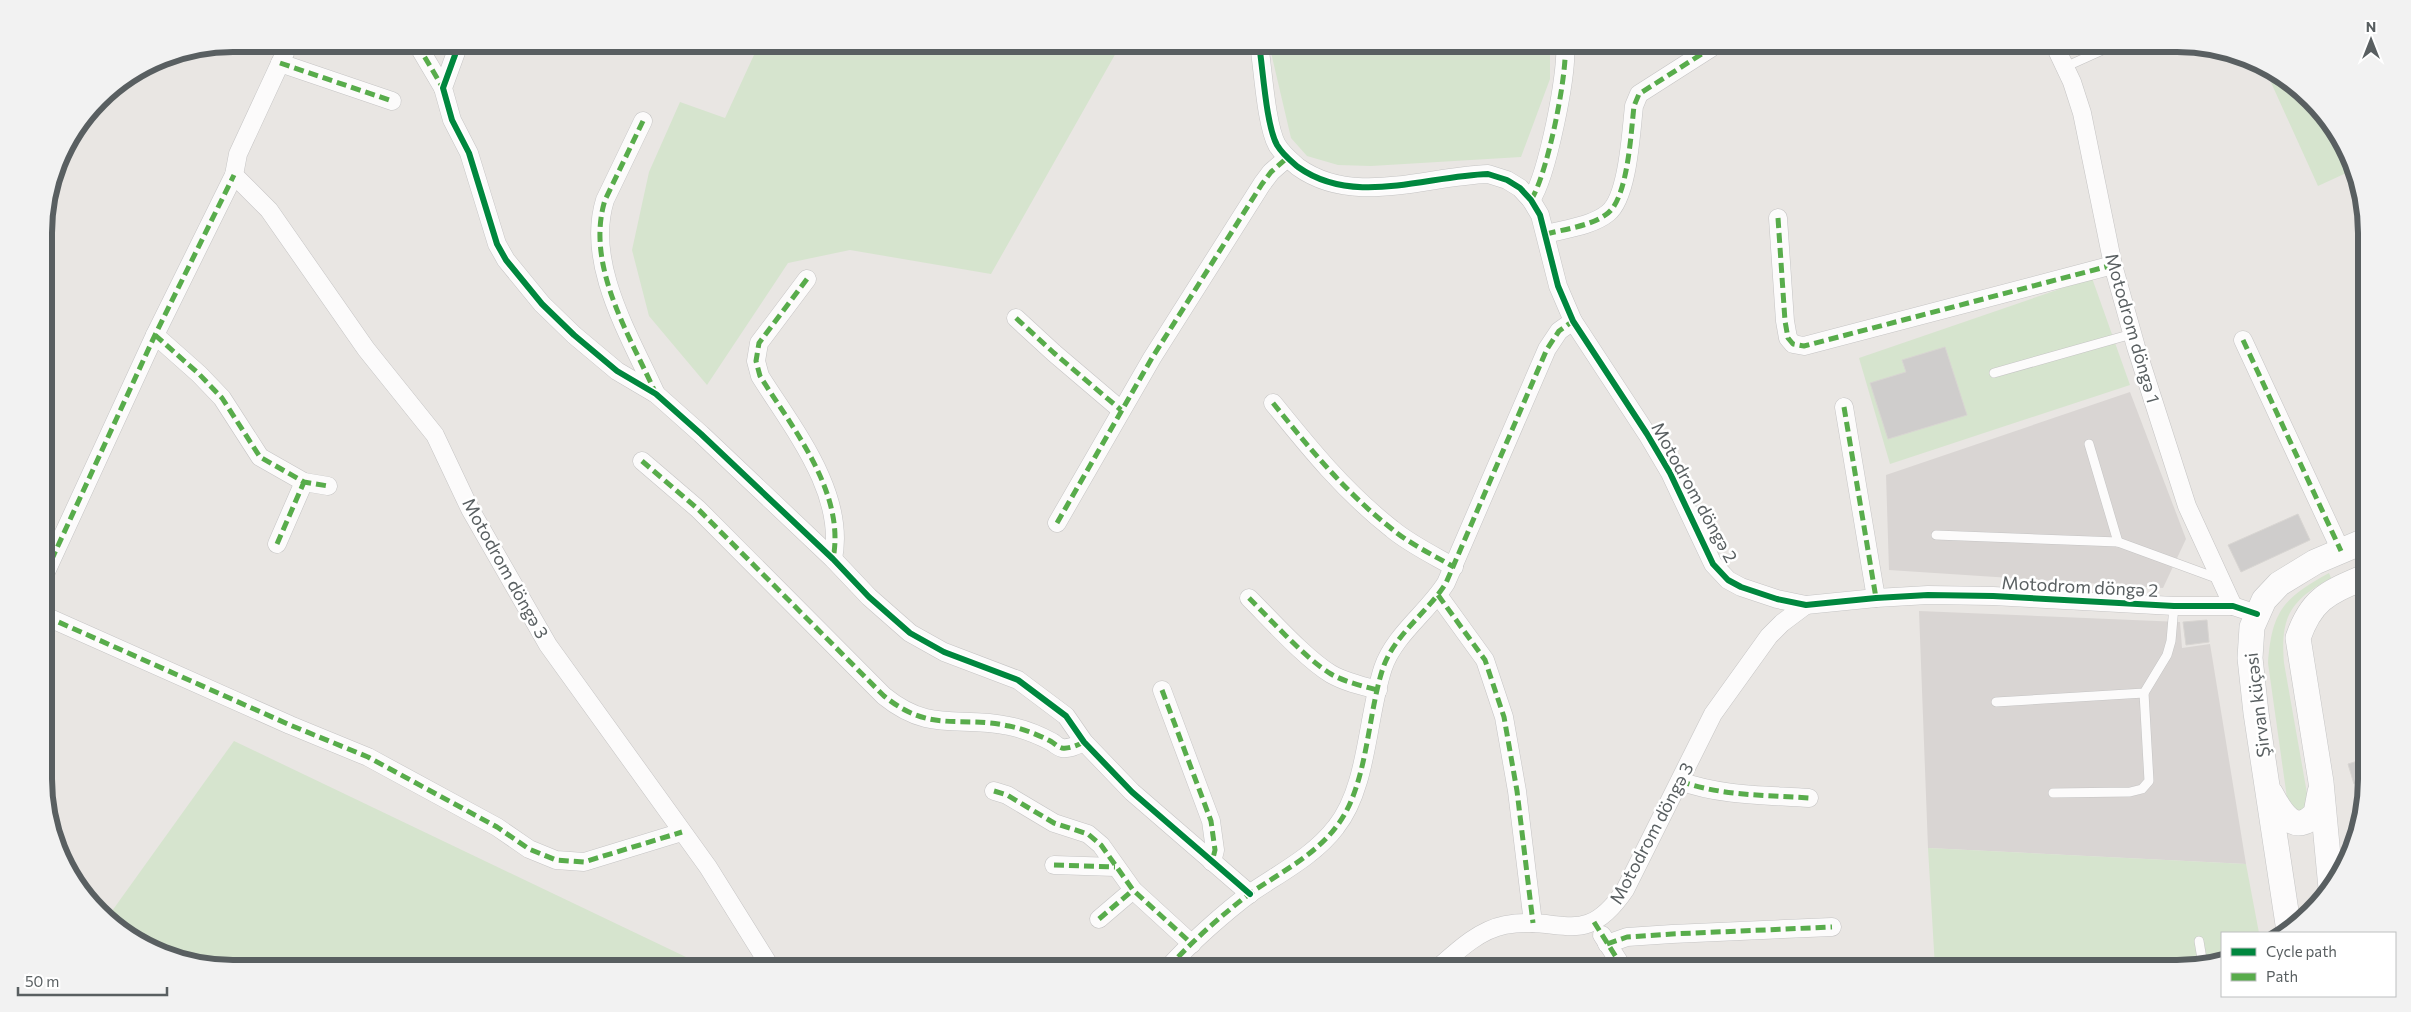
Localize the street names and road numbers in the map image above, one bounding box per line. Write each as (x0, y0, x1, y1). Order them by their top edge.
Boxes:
street label: Motodrom döngə 1 (2101, 251, 2165, 405)
street label: Motodrom döngə 2 (1647, 418, 1743, 566)
street label: Motodrom döngə 3 (458, 494, 554, 642)
street label: Motodrom döngə 2 (2001, 571, 2159, 601)
street label: Şirvan küçəsi (2240, 651, 2274, 759)
street label: Motodrom döngə 3 (1604, 758, 1698, 908)

